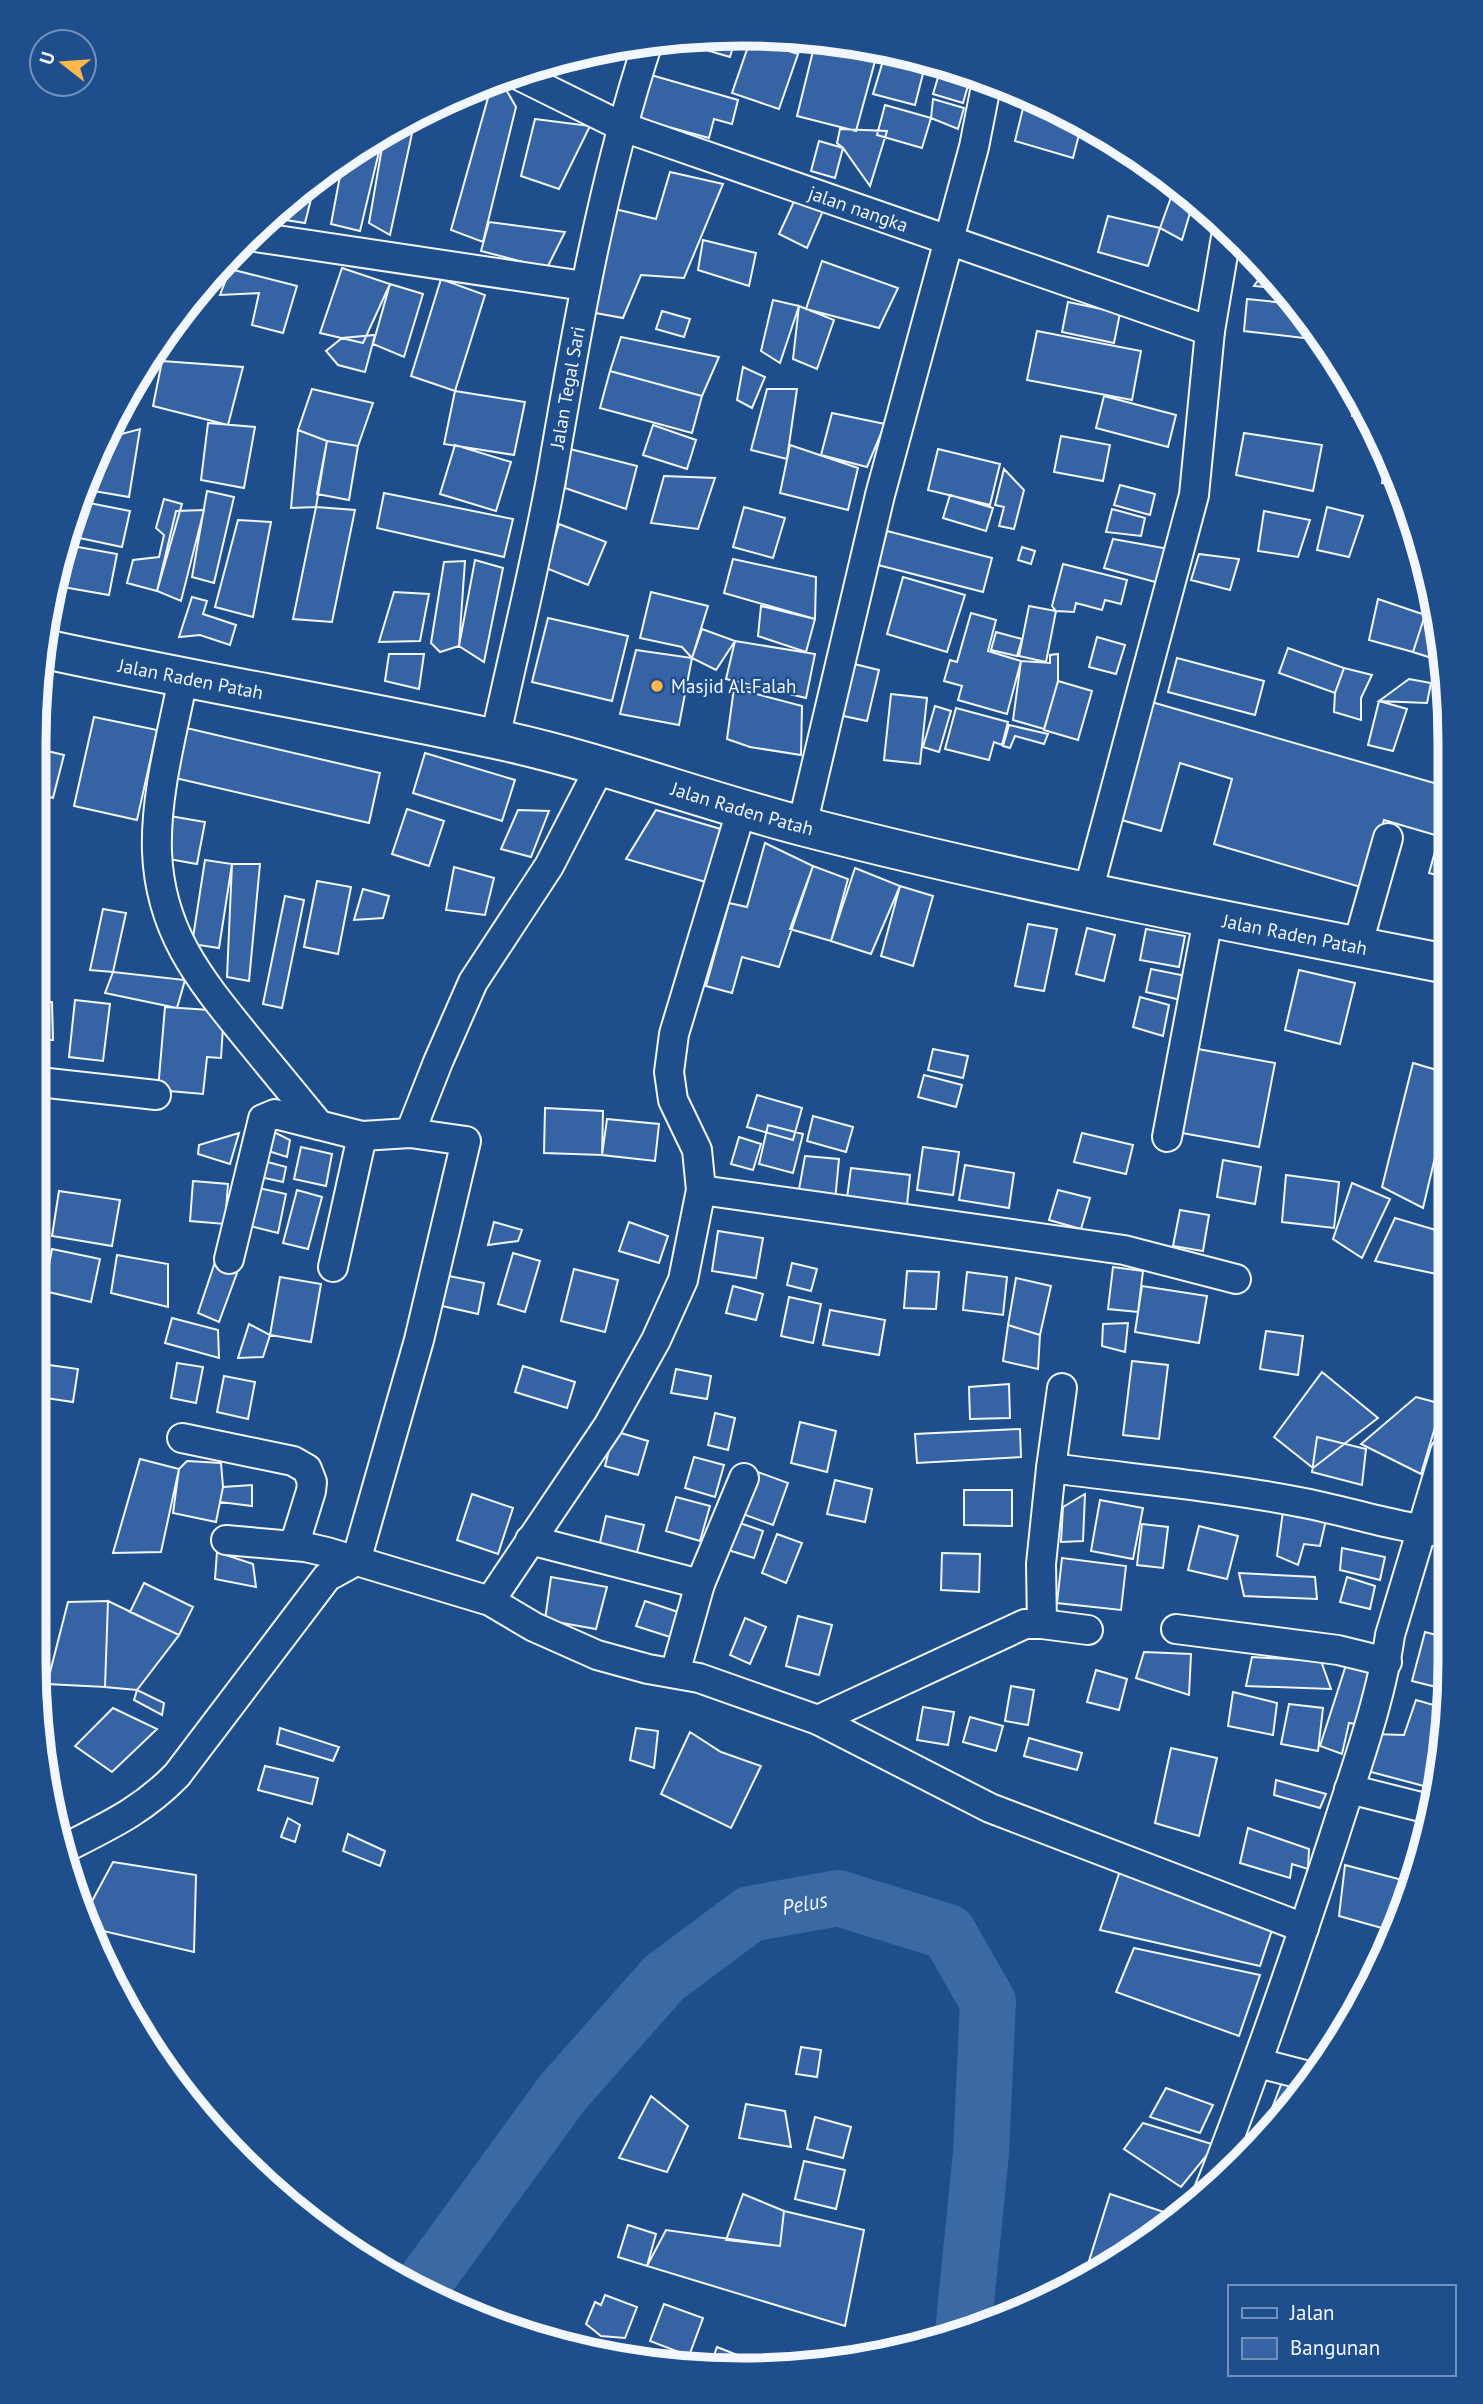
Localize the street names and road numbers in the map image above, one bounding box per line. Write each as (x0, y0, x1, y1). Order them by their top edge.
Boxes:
street label: jalan nangka (805, 180, 911, 237)
street label: Jalan Tegal Sari (544, 324, 590, 451)
street label: Jalan Raden Patah (115, 653, 265, 704)
street label: Jalan Raden Patah (667, 776, 816, 840)
street label: Jalan Raden Patah (1219, 908, 1369, 960)

